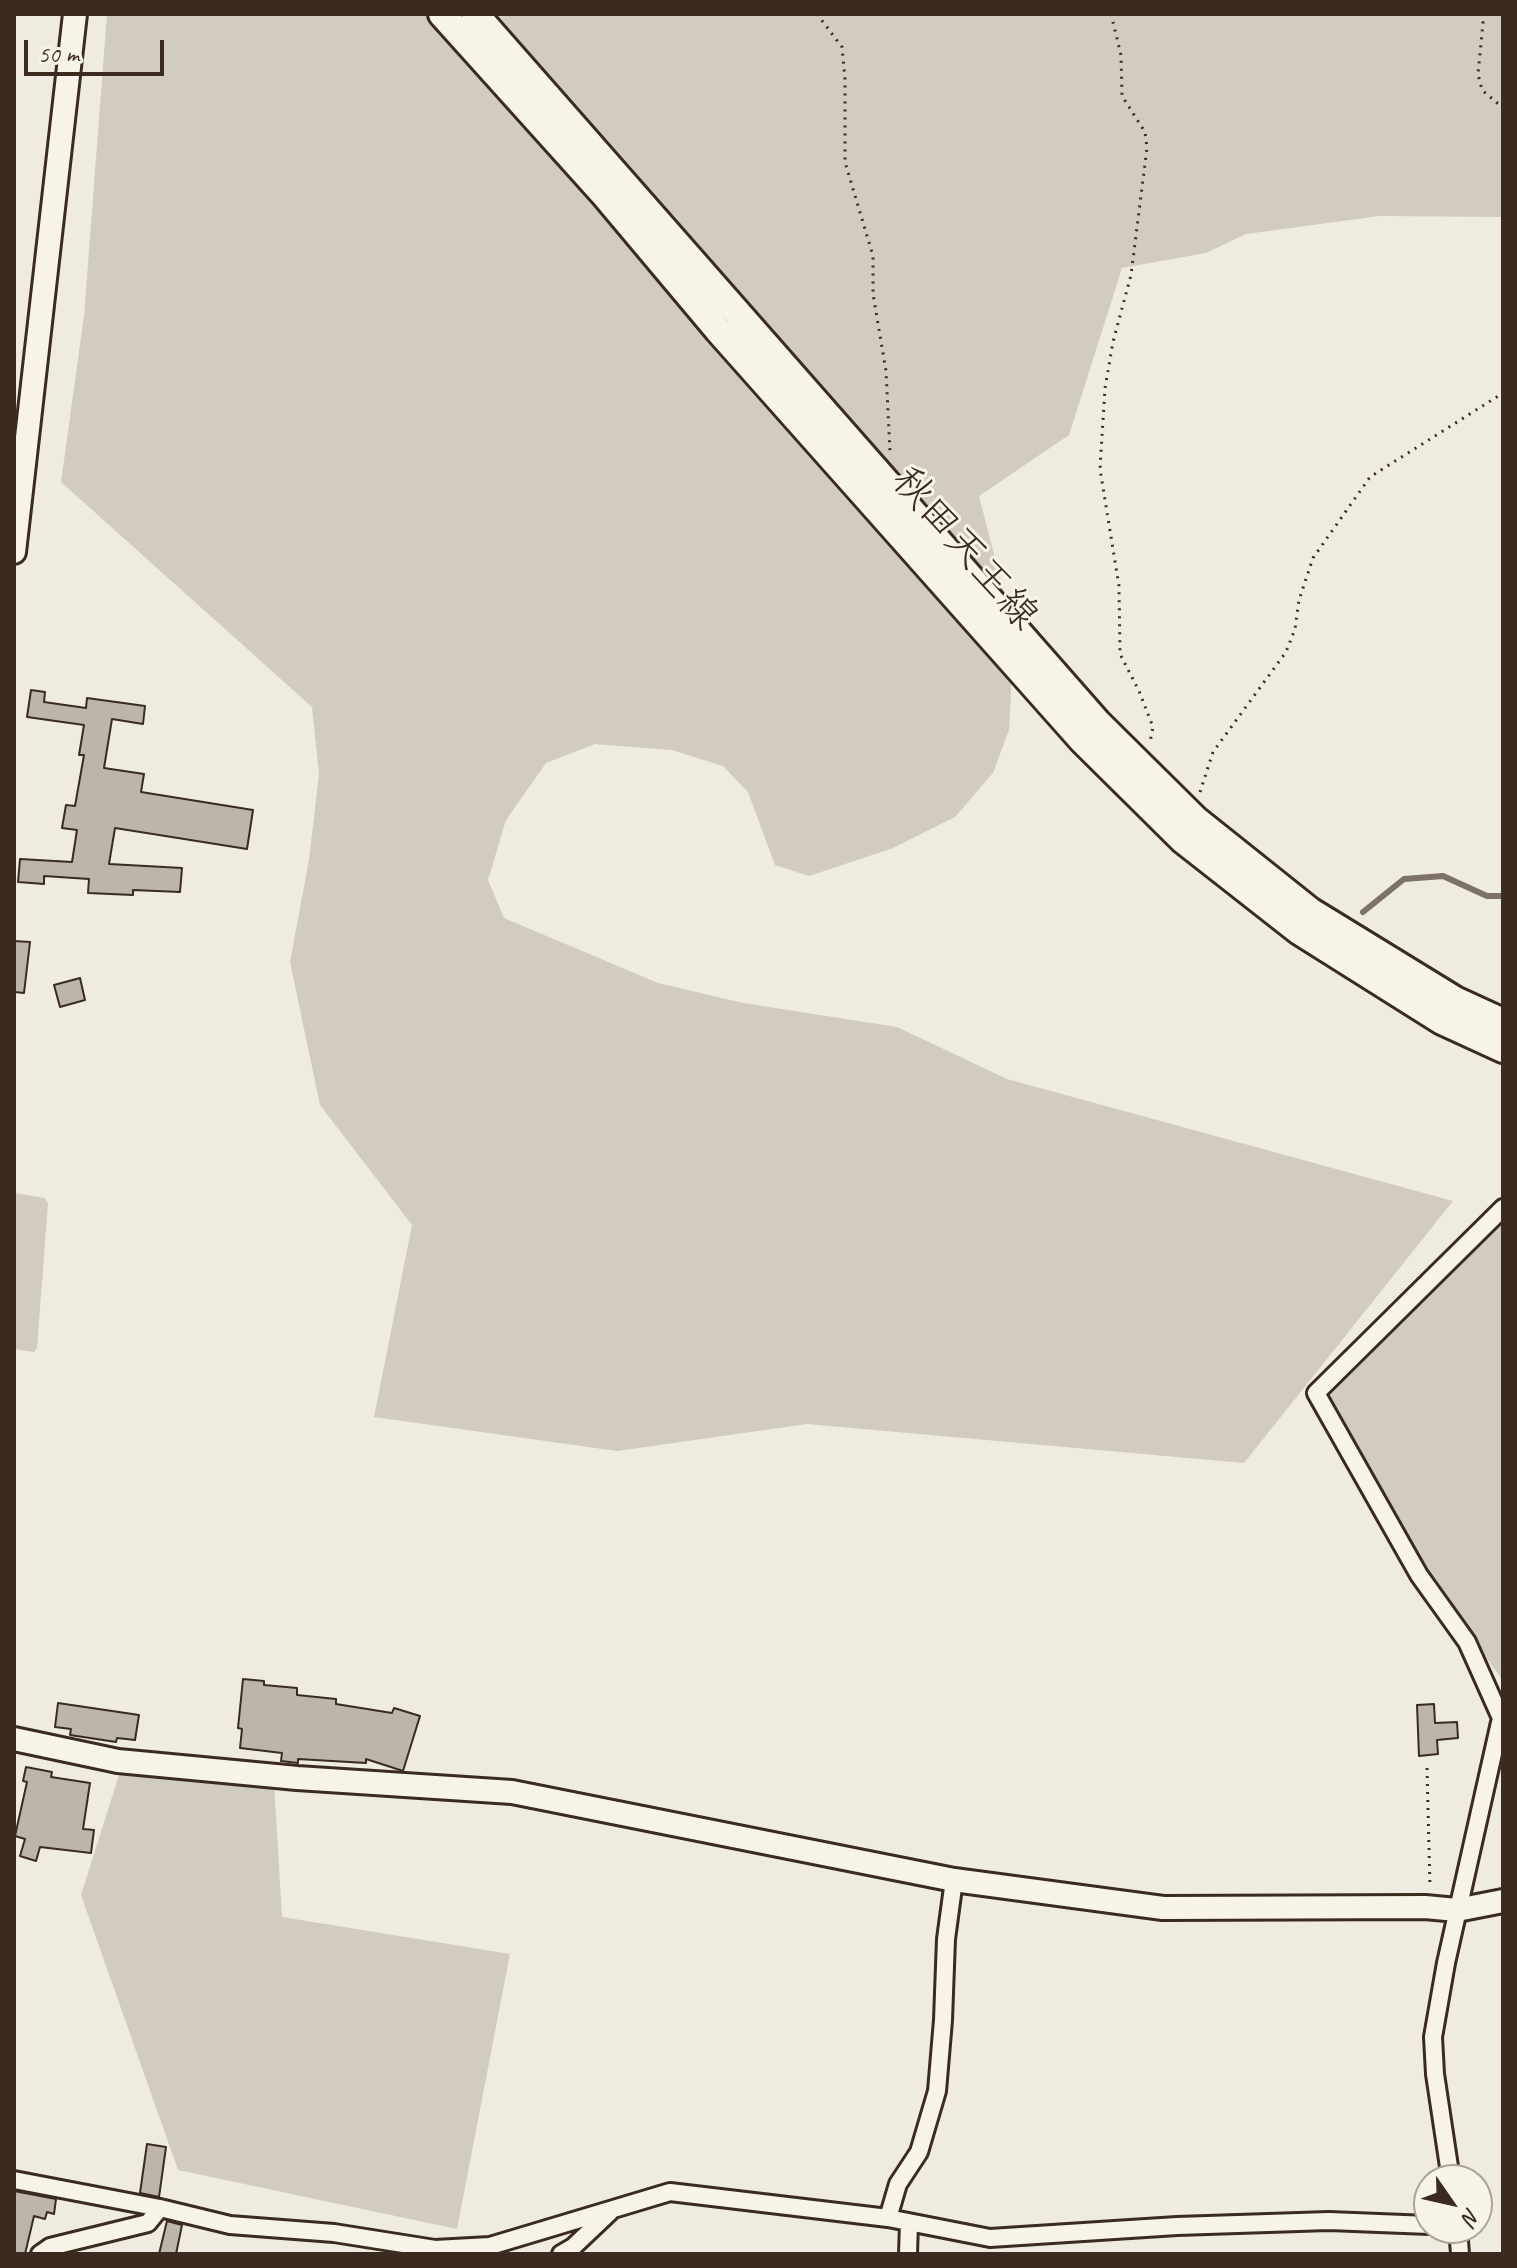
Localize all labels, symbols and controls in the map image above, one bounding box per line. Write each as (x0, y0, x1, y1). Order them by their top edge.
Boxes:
scale bar (28, 24, 168, 74)
text: 50 m (38, 39, 79, 69)
street label: 秋田天王線 (880, 458, 1048, 640)
north arrow (1413, 2164, 1493, 2244)
text: N (1456, 2203, 1487, 2230)

